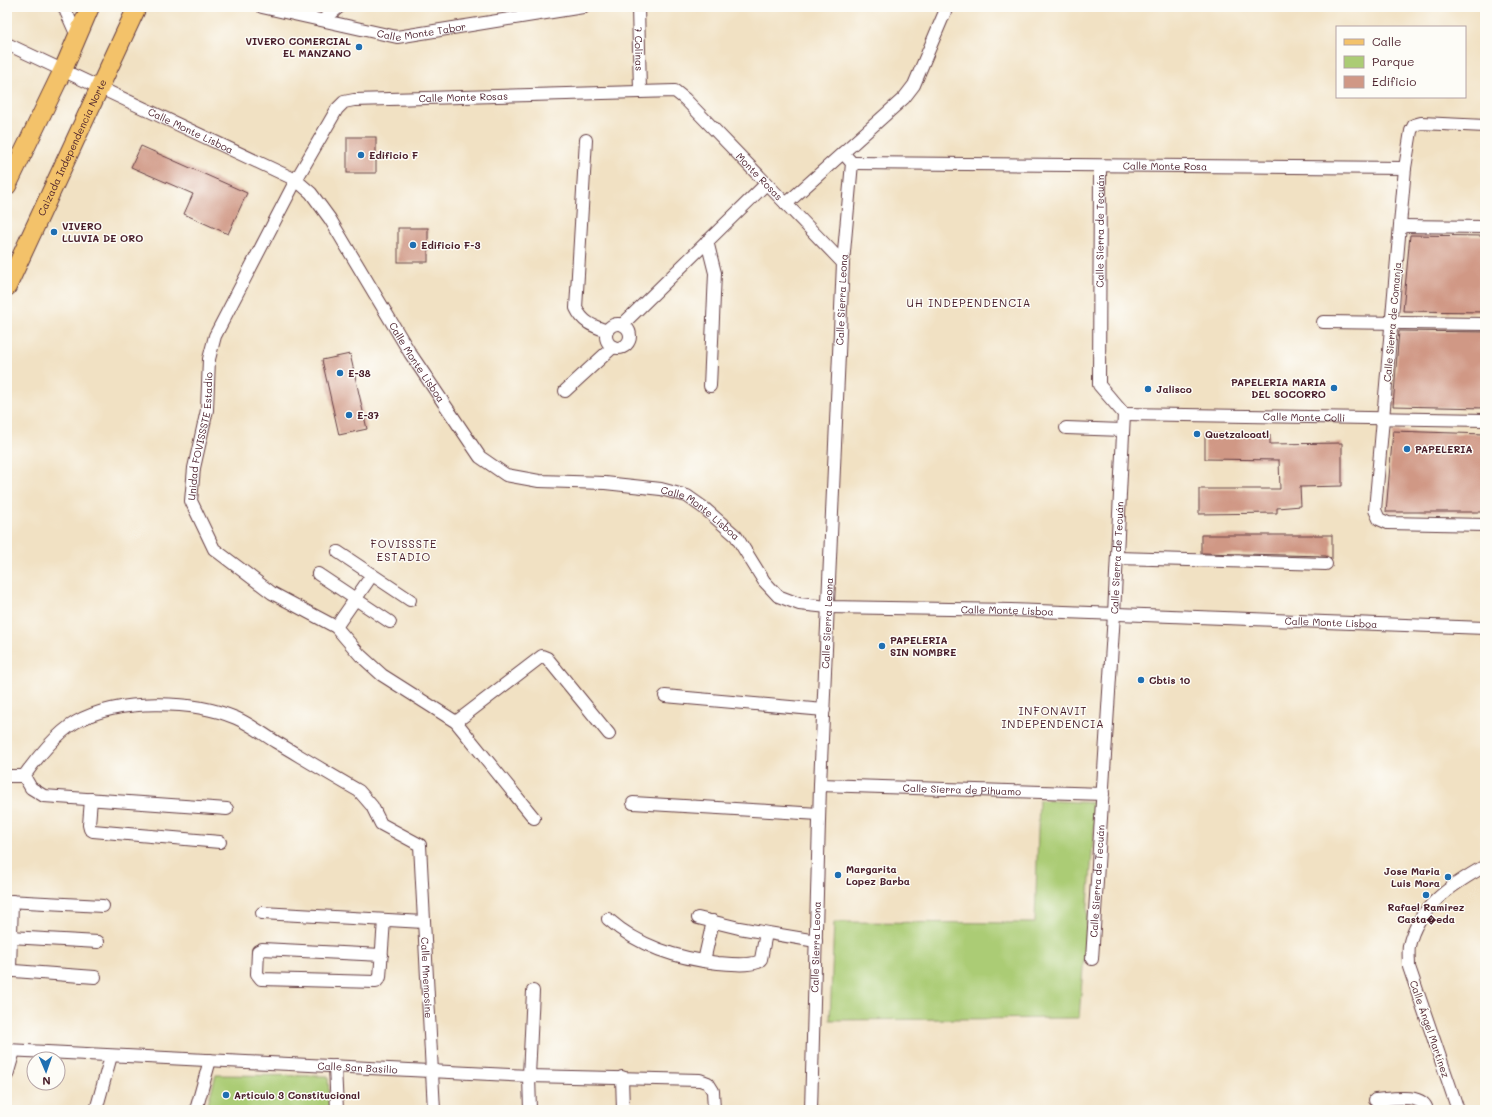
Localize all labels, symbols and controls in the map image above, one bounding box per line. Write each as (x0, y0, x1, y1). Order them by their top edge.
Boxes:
street label: Calle Monte Tabor (376, 19, 467, 44)
legend (1336, 26, 1466, 98)
street label: 7 Colinas (631, 27, 647, 71)
text: Calle (1372, 33, 1402, 49)
place label: VIVERO COMERCIAL EL MANZANO (245, 34, 351, 60)
marker: VIVERO COMERCIAL EL MANZANO (354, 42, 364, 52)
text: Parque (1372, 53, 1415, 69)
text: Edificio (1372, 73, 1416, 89)
street label: Calzada Independencia Norte (34, 77, 110, 218)
street label: Calle Monte Rosas (418, 89, 508, 105)
street label: Calle Monte Lisboa (146, 104, 236, 157)
place label: Edificio F (369, 148, 419, 162)
street label: Monte Rosas (733, 149, 786, 203)
marker: Edificio F (356, 150, 366, 160)
street label: Calle Monte Rosa (1123, 158, 1207, 173)
street label: Calle Sierra de Tecuán (1092, 175, 1107, 288)
place label: VIVERO LLUVIA DE ORO (62, 219, 143, 245)
marker: VIVERO LLUVIA DE ORO (49, 227, 59, 237)
place label: Edificio F-3 (421, 238, 480, 252)
marker: Edificio F-3 (408, 240, 418, 250)
street label: Calle Sierra Leona (832, 253, 851, 346)
street label: Calle Sierra de Comanja (1380, 261, 1404, 383)
district label: UH INDEPENDENCIA (907, 295, 1031, 310)
street label: Calle Monte Lisboa (386, 319, 448, 405)
place label: E-38 (348, 366, 371, 380)
marker: E-38 (335, 368, 345, 378)
street label: Unidad FOVISSSTE Estadio (184, 372, 215, 501)
place label: PAPELERIA MARIA DEL SOCORRO (1231, 375, 1326, 401)
place label: Jalisco (1156, 382, 1192, 396)
marker: PAPELERIA MARIA DEL SOCORRO (1329, 383, 1339, 393)
marker: Jalisco (1143, 384, 1153, 394)
place label: E-37 (357, 408, 380, 422)
street label: Calle Monte Colli (1263, 409, 1345, 425)
marker: E-37 (344, 410, 354, 420)
place label: Quetzalcoatl (1205, 427, 1269, 441)
marker: Quetzalcoatl (1192, 429, 1202, 439)
place label: PAPELERIA (1415, 442, 1472, 456)
marker: PAPELERIA (1402, 444, 1412, 454)
street label: Calle Monte Lisboa (659, 482, 743, 543)
street label: Calle Sierra de Tecuán (1107, 501, 1127, 615)
district label: FOVISSSTE ESTADIO (371, 536, 437, 564)
street label: Calle Sierra Leona (818, 577, 836, 669)
street label: Calle Monte Lisboa (961, 602, 1054, 619)
street label: Calle Monte Lisboa (1284, 613, 1378, 631)
place label: PAPELERIA SIN NOMBRE (890, 633, 956, 659)
marker: PAPELERIA SIN NOMBRE (877, 641, 887, 651)
place label: Cbtis 10 (1149, 673, 1191, 687)
marker: Cbtis 10 (1136, 675, 1146, 685)
district label: INFONAVIT INDEPENDENCIA (1001, 703, 1105, 731)
street label: Calle Sierra de Pihuamo (903, 781, 1021, 798)
street label: Calle Sierra de Tecuán (1086, 824, 1108, 938)
place label: Margarita Lopez Barba (846, 862, 910, 888)
place label: Jose Maria Luis Mora (1384, 864, 1440, 890)
marker: Margarita Lopez Barba (833, 870, 843, 880)
marker: Jose Maria Luis Mora (1443, 872, 1453, 882)
marker: Rafael Ramirez Casta�eda (1421, 890, 1431, 900)
place label: Rafael Ramirez Casta�eda (1388, 900, 1465, 926)
street label: Calle Sierra Leona (807, 901, 824, 993)
street label: Calle Mnemosine (418, 937, 436, 1019)
street label: Calle Ángel Martínez (1407, 978, 1453, 1080)
north arrow (26, 1051, 66, 1091)
street label: Calle San Basilio (317, 1058, 398, 1076)
text: N (42, 1074, 51, 1089)
place label: Articulo 3 Constitucional (234, 1088, 360, 1102)
marker: Articulo 3 Constitucional (221, 1090, 231, 1100)

